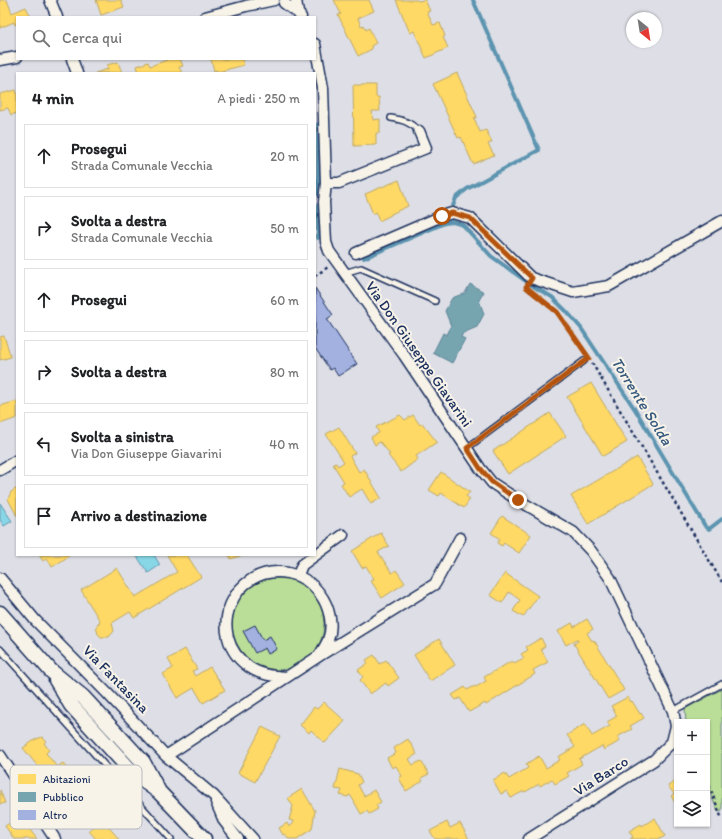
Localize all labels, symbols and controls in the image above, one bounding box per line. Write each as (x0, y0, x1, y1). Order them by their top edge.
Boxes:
north arrow (626, 12, 662, 48)
search box (16, 16, 316, 60)
icon: search (30, 27, 52, 49)
text: Cerca qui (62, 29, 122, 47)
text: 4 min (32, 88, 74, 108)
text: A piedi · 250 m (218, 91, 300, 106)
text: Prosegui (71, 140, 127, 158)
icon: ahead (33, 145, 55, 167)
text: 20 m (270, 149, 299, 164)
text: Strada Comunale Vecchia (71, 158, 213, 173)
route start (433, 207, 451, 225)
text: Svolta a destra (71, 212, 167, 230)
icon: right (33, 217, 55, 239)
text: 50 m (270, 221, 299, 236)
text: Strada Comunale Vecchia (71, 230, 213, 245)
street label: Via Don Giuseppe Giavarini (362, 278, 476, 430)
icon: ahead (33, 289, 55, 311)
text: Prosegui (71, 291, 127, 309)
text: 60 m (270, 293, 299, 308)
water label: Torrente Solda (607, 353, 677, 449)
icon: right (33, 361, 55, 383)
text: Svolta a destra (71, 363, 167, 381)
text: 80 m (270, 365, 299, 380)
text: Svolta a sinistra (71, 428, 174, 446)
icon: left (33, 433, 55, 455)
text: 40 m (269, 437, 299, 452)
text: Via Don Giuseppe Giavarini (71, 446, 222, 461)
route end (509, 491, 527, 509)
icon: arrive (33, 505, 55, 527)
text: Arrivo a destinazione (71, 507, 207, 525)
street label: Via Fantasina (79, 641, 153, 717)
map controls (674, 719, 710, 827)
button: + (674, 719, 710, 755)
street label: Via Barco (570, 752, 632, 800)
button: − (674, 755, 710, 791)
legend (10, 765, 142, 829)
text: Abitazioni (43, 773, 91, 786)
text: Pubblico (43, 791, 84, 804)
button: layers (674, 791, 710, 827)
text: Altro (43, 809, 68, 822)

